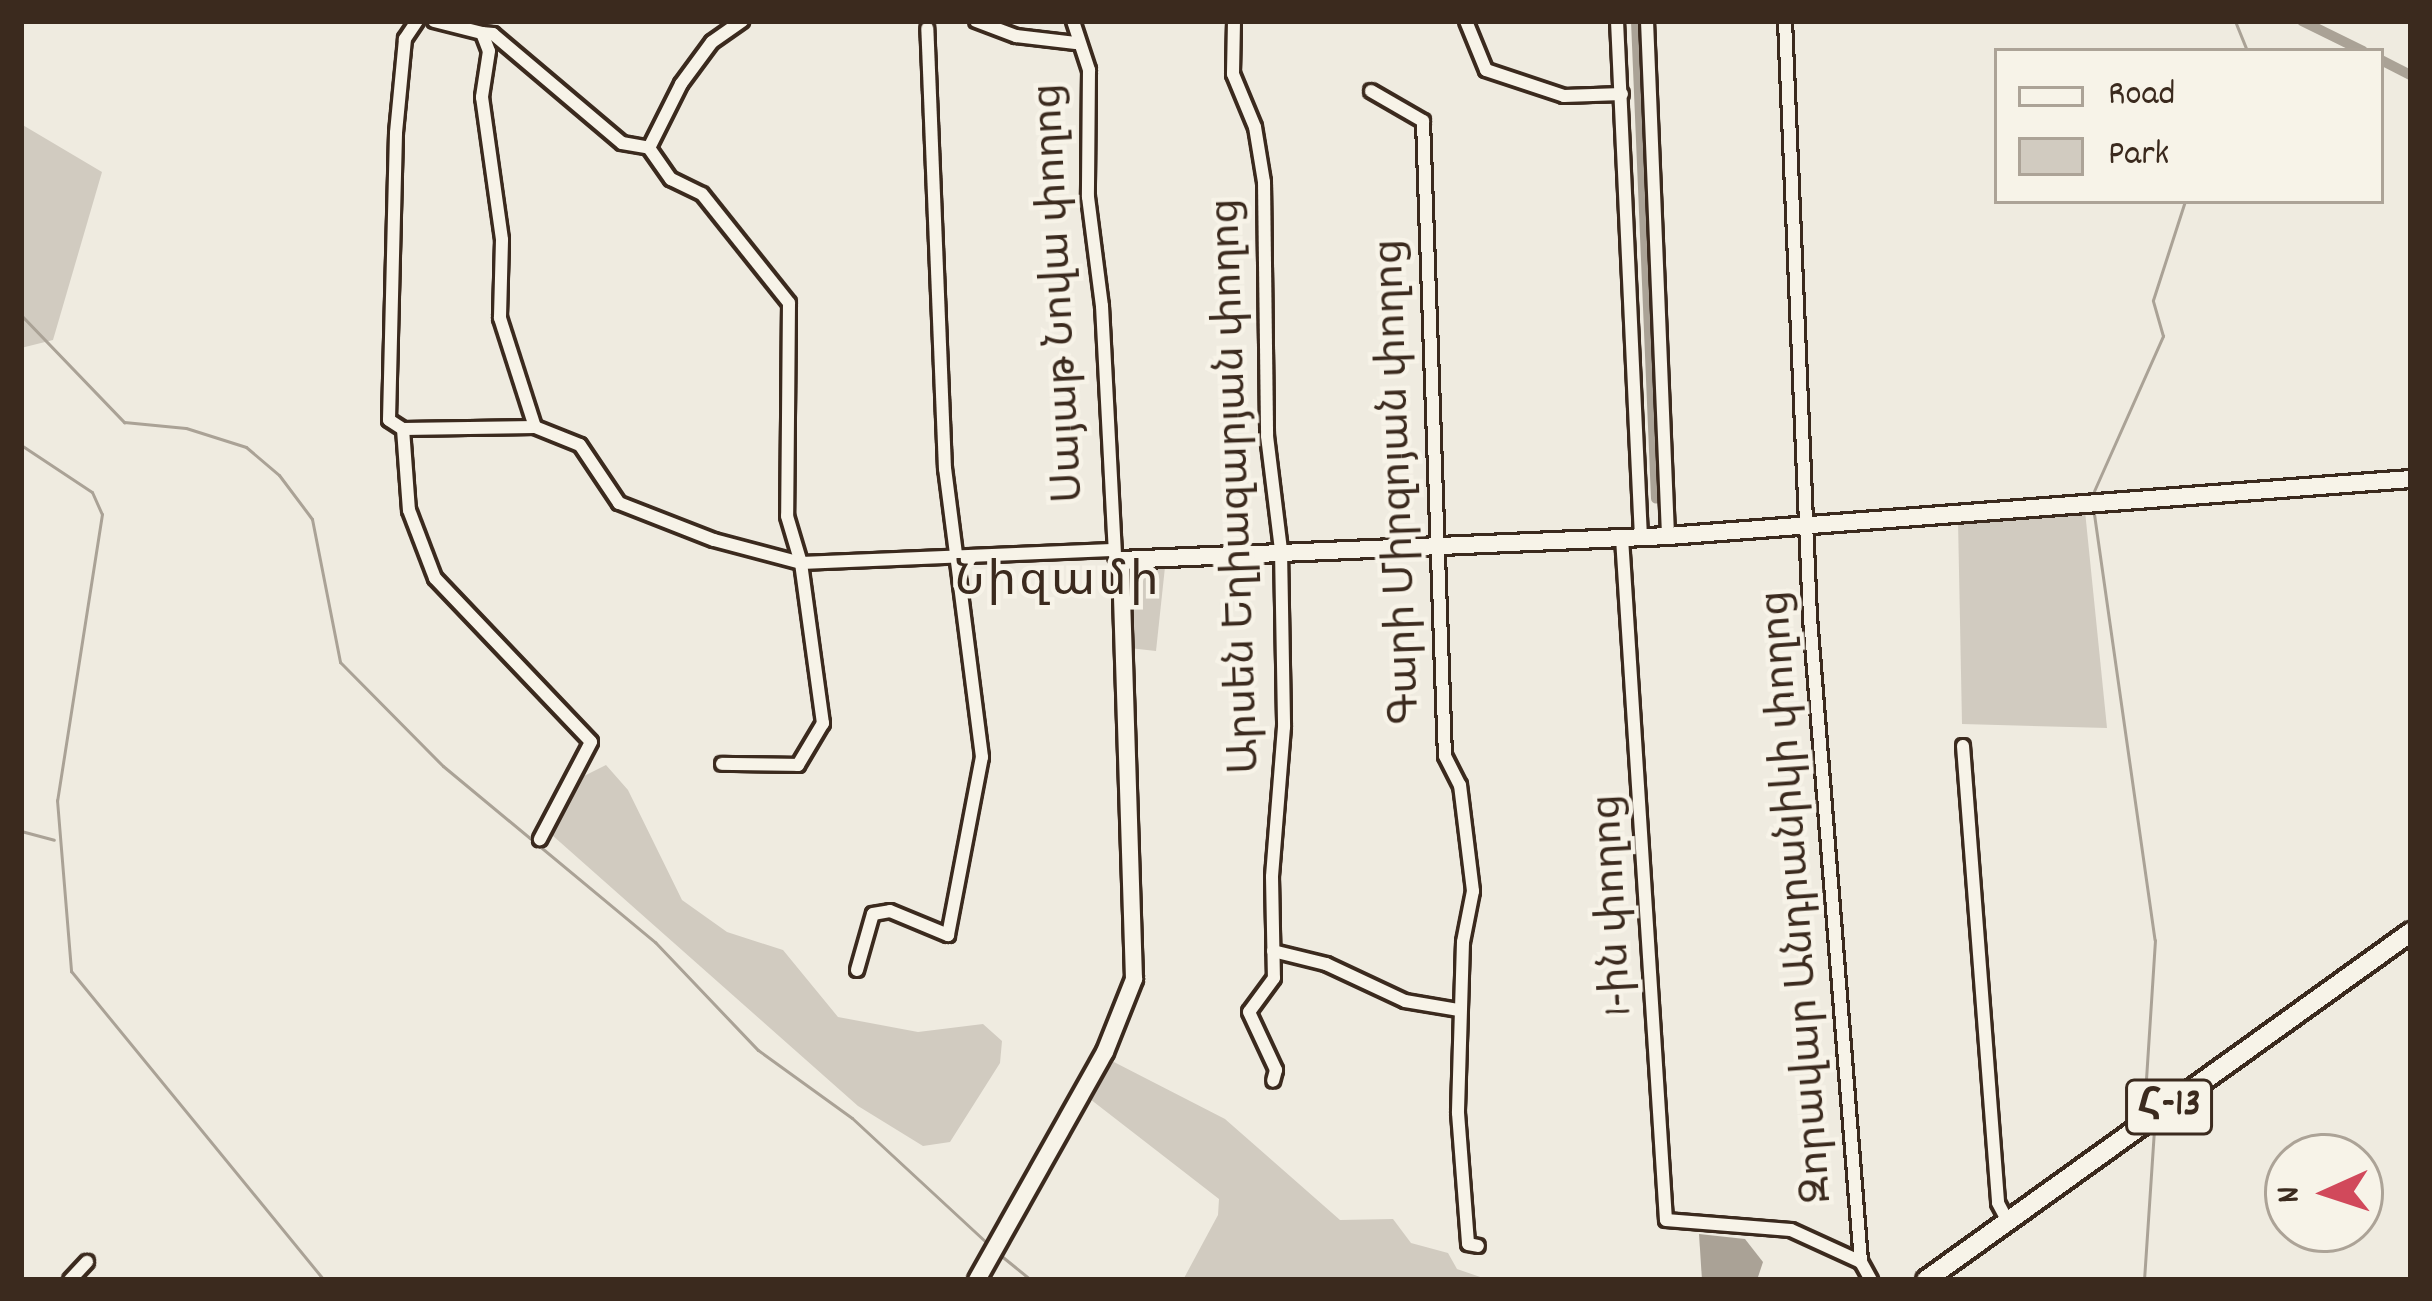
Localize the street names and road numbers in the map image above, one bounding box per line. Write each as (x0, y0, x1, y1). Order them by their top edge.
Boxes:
street label: Սայաթ Նովա փողոց (1026, 82, 1098, 504)
street label: Արսեն Եղիազարյան փողոց (1204, 197, 1274, 775)
street label: Գարի Միրզոյան փողոց (1367, 238, 1435, 726)
street label: Զորավար Անդրանիկի փողոց (1753, 589, 1847, 1205)
street label: 1-ին փողոց (1585, 793, 1647, 1017)
road number: Հ-13 (2124, 1074, 2214, 1140)

